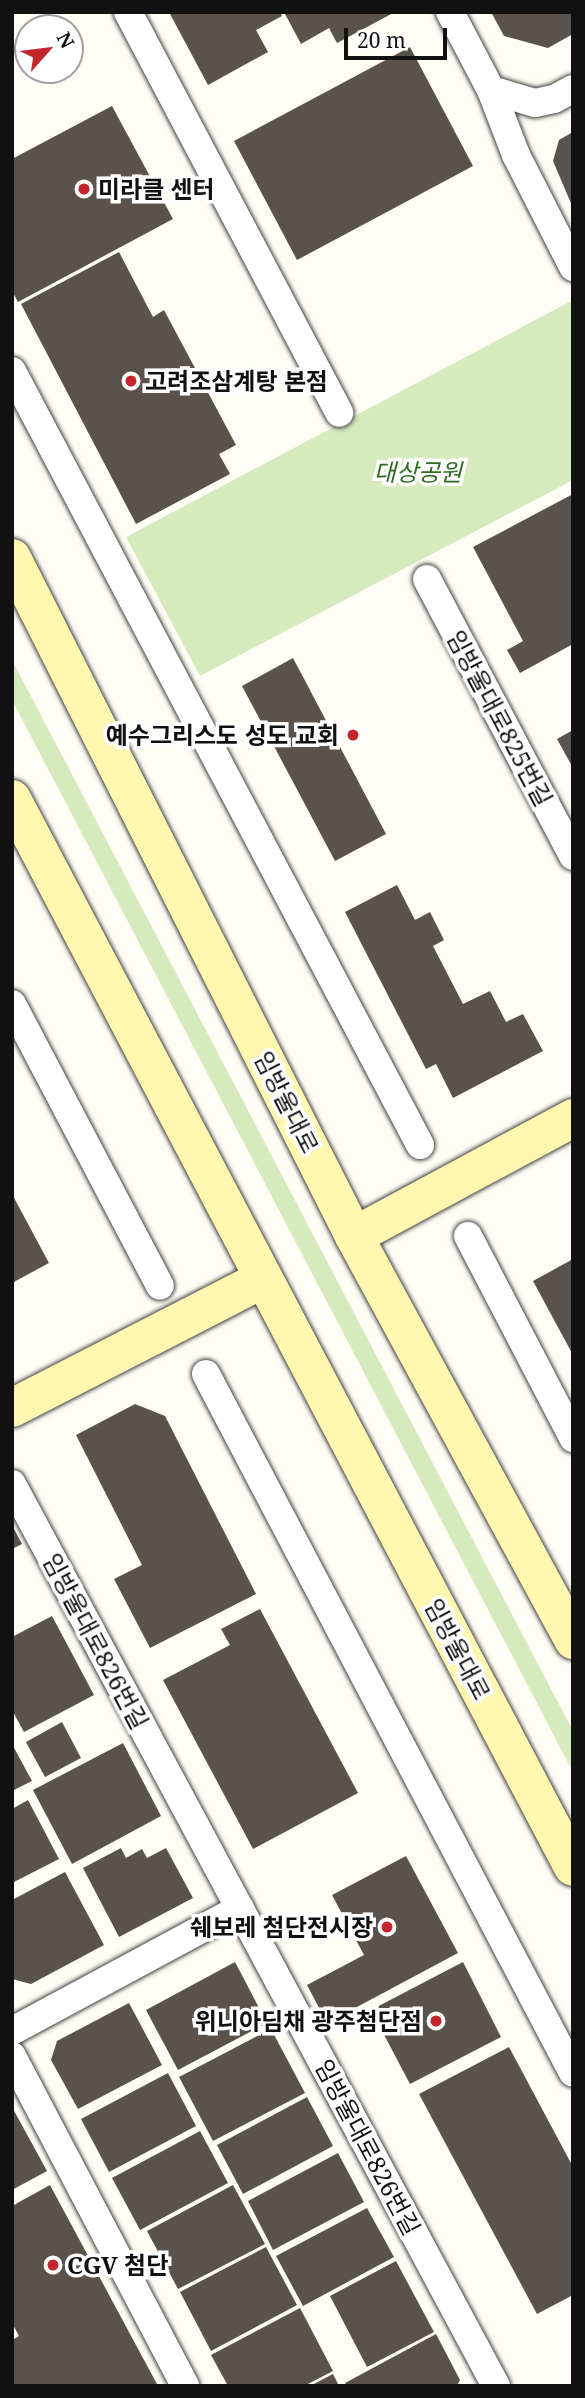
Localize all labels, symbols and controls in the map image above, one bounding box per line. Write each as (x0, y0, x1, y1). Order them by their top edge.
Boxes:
north arrow (14, 14, 84, 84)
scale bar (347, 14, 450, 58)
text: 20 m (357, 26, 406, 54)
text: N (51, 27, 81, 53)
place label: 미라클 센터 (98, 175, 215, 203)
marker: 미라클 센터 (76, 181, 92, 197)
place label: 고려조삼계탕 본점 (145, 367, 328, 395)
marker: 고려조삼계탕 본점 (123, 373, 139, 389)
park label: 대상공원 (374, 458, 462, 486)
street label: 임방울대로825번길 (442, 625, 558, 811)
place label: 예수그리스도 성도 교회 (106, 721, 339, 749)
marker: 예수그리스도 성도 교회 (345, 727, 361, 743)
street label: 임방울대로 (249, 1046, 325, 1158)
street label: 임방울대로826번길 (38, 1548, 154, 1734)
street label: 임방울대로 (419, 1594, 497, 1704)
place label: 쉐보레 첨단전시장 (190, 1913, 373, 1941)
marker: 쉐보레 첨단전시장 (379, 1919, 395, 1935)
place label: 위니아딤채 광주첨단점 (195, 2007, 422, 2035)
marker: 위니아딤채 광주첨단점 (428, 2013, 444, 2029)
street label: 임방울대로826번길 (310, 2054, 426, 2240)
place label: CGV 첨단 (67, 2251, 168, 2279)
marker: CGV 첨단 (45, 2257, 61, 2273)

